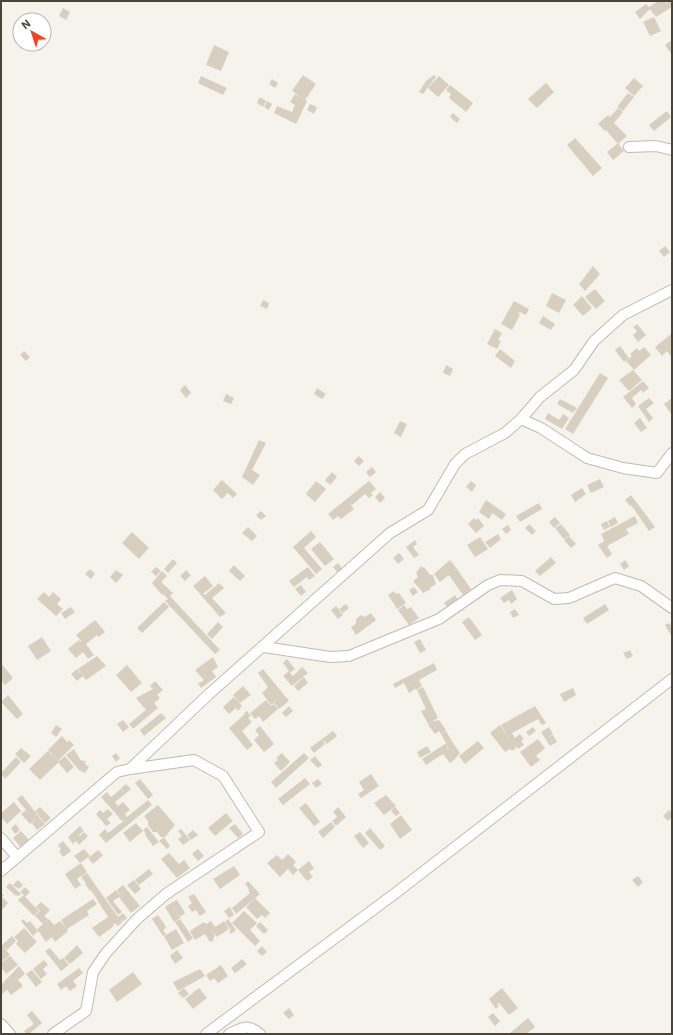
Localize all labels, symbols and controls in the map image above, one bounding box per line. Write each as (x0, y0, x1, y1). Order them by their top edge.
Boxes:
north arrow (12, 12, 52, 52)
text: N (18, 16, 33, 31)

